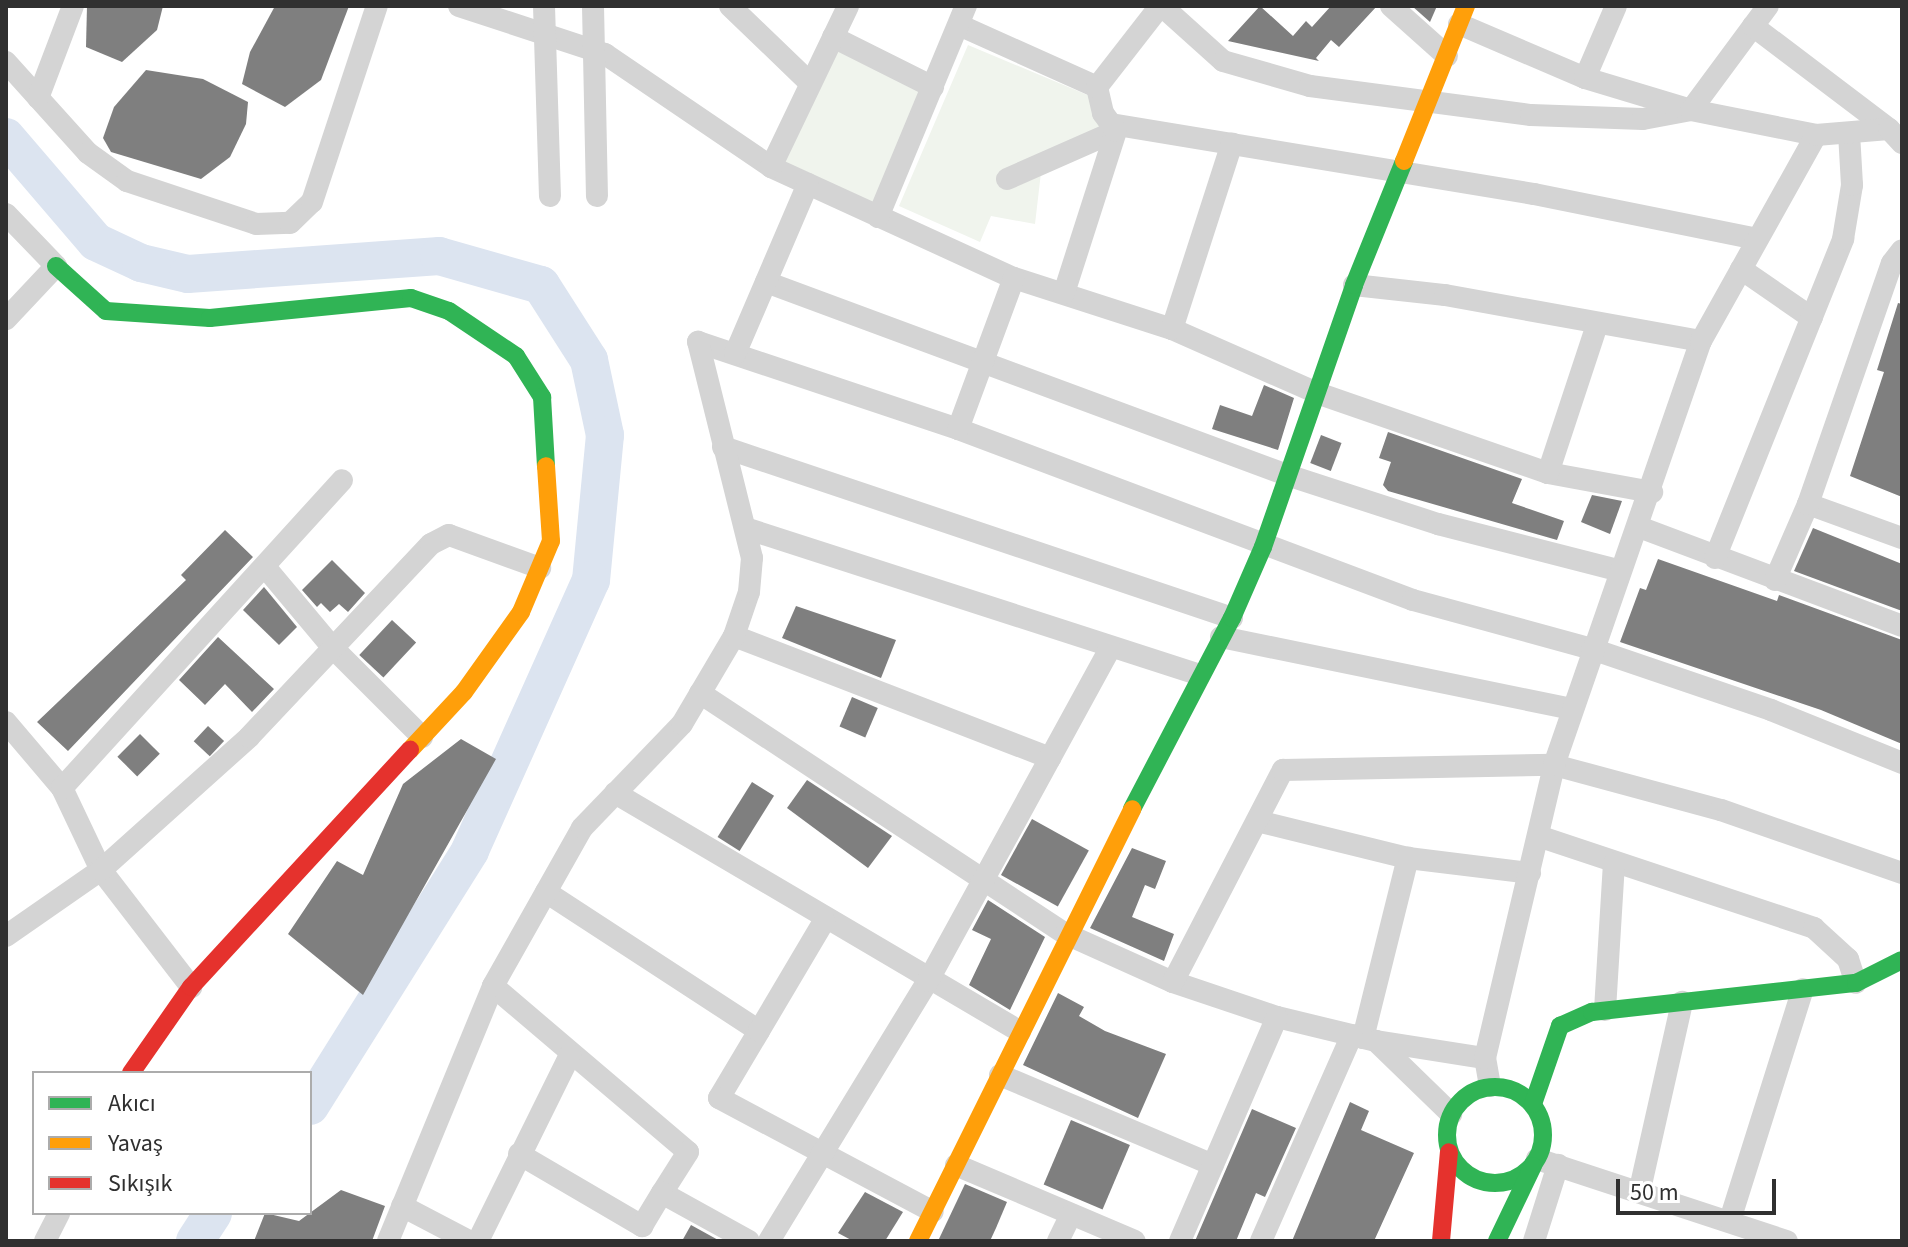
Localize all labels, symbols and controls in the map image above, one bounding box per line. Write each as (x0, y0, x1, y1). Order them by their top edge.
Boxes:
legend (32, 1071, 312, 1215)
text: Akıcı (108, 1086, 156, 1121)
text: Yavaş (108, 1126, 163, 1161)
scale bar (1620, 1163, 1780, 1213)
text: Sıkışık (108, 1166, 172, 1201)
text: 50 m (1630, 1175, 1679, 1210)

